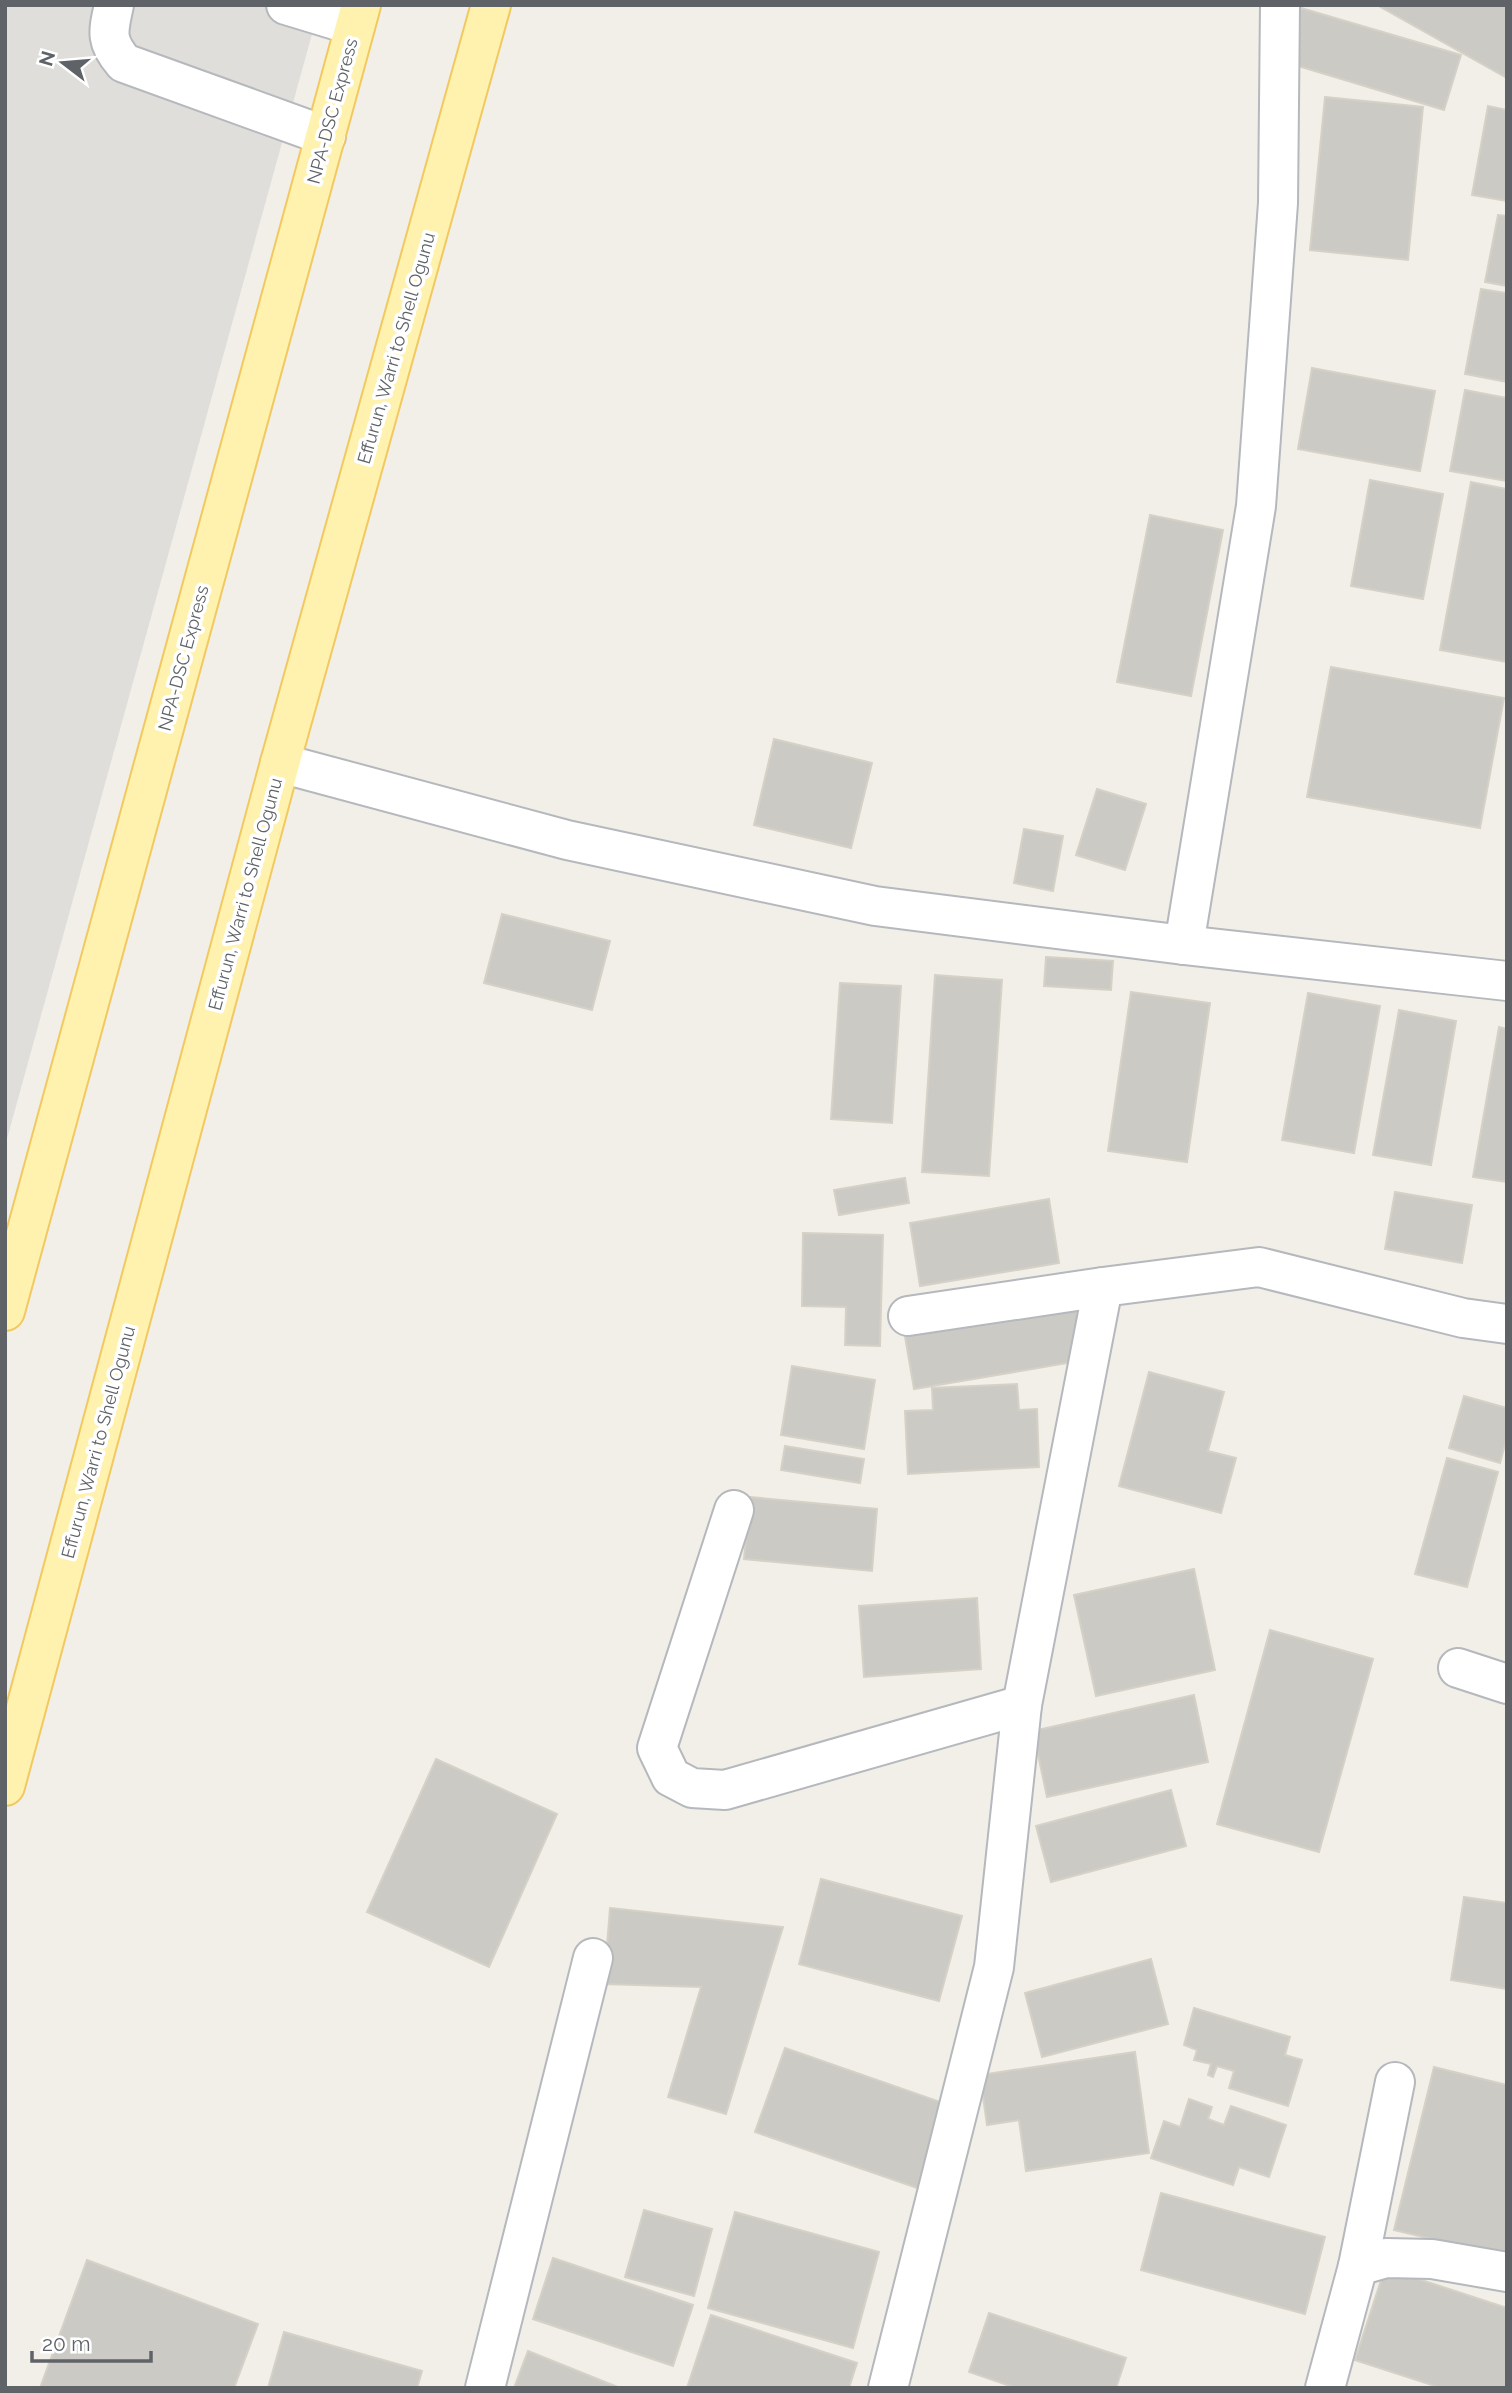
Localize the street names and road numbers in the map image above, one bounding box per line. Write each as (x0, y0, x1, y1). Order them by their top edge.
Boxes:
street label: NPA-DSC Express (302, 36, 362, 186)
street label: Effurun, Warri to Shell Ogunu (353, 230, 439, 466)
street label: NPA-DSC Express (153, 583, 213, 733)
street label: Effurun, Warri to Shell Ogunu (204, 775, 286, 1013)
street label: Effurun, Warri to Shell Ogunu (57, 1323, 139, 1561)

